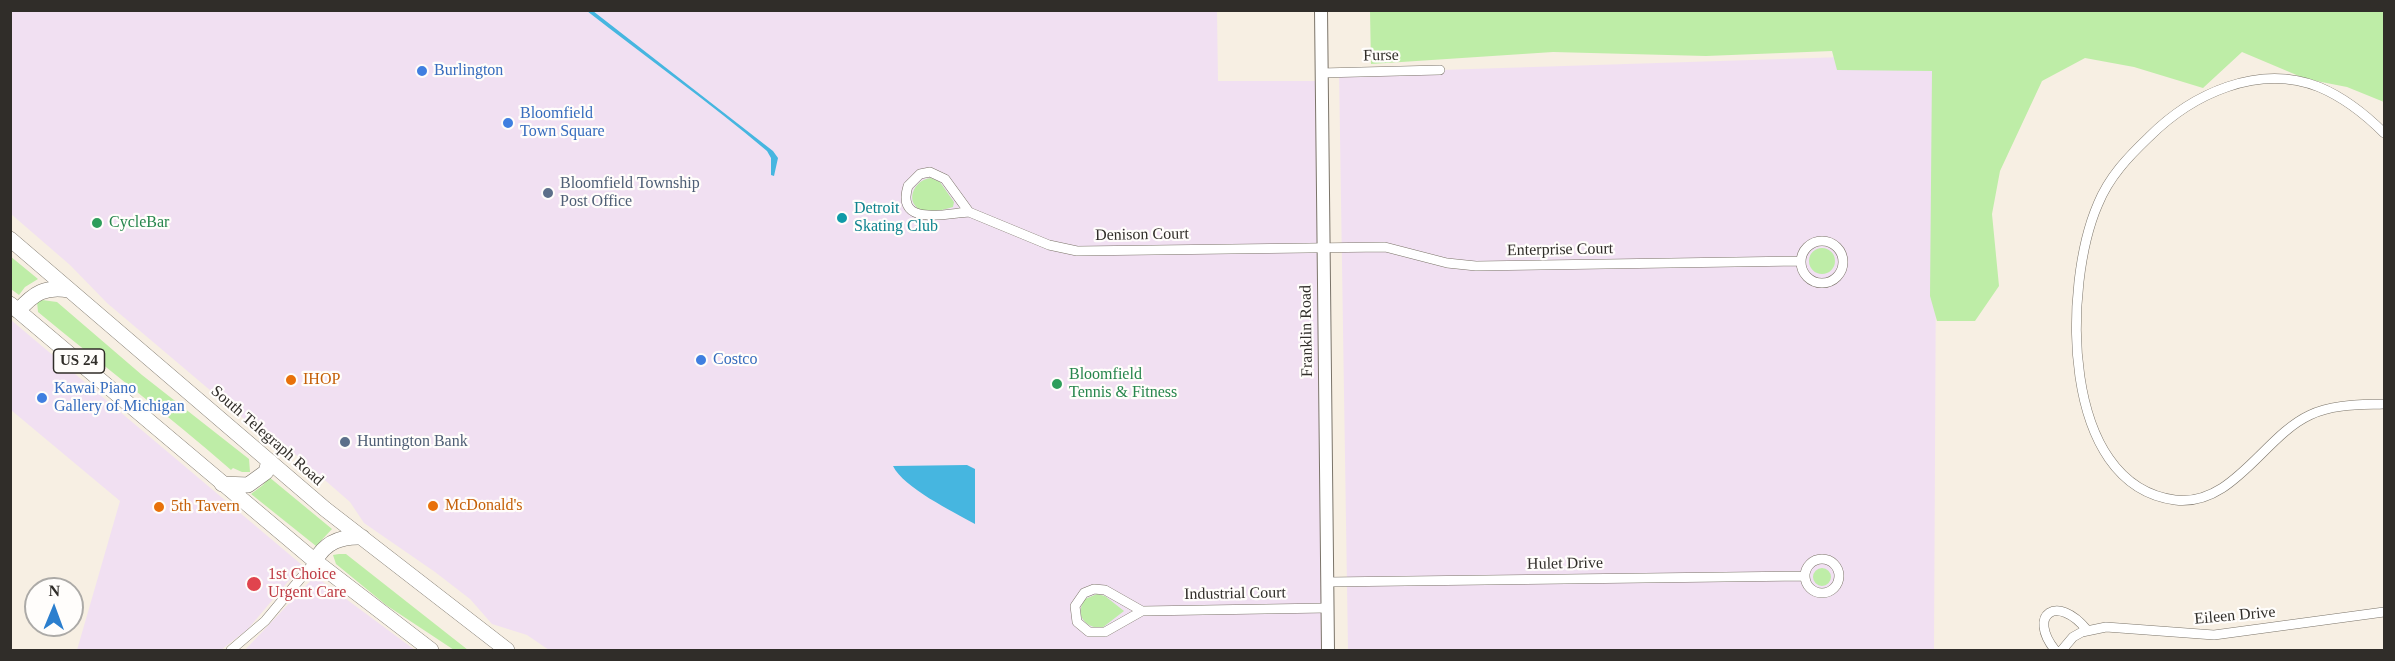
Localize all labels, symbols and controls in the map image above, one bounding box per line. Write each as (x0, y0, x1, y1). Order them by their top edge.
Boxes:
street label: Furse (1363, 46, 1399, 66)
place label: Burlington (434, 61, 503, 81)
marker: Burlington (415, 64, 429, 78)
place label: Bloomfield Town Square (520, 104, 605, 142)
marker: Bloomfield Town Square (501, 116, 515, 130)
place label: Bloomfield Township Post Office (560, 174, 700, 212)
marker: Bloomfield Township Post Office (541, 186, 555, 200)
place label: Detroit Skating Club (854, 199, 938, 237)
marker: Detroit Skating Club (835, 211, 849, 225)
place label: CycleBar (109, 213, 169, 233)
marker: CycleBar (90, 216, 104, 230)
street label: Denison Court (1095, 225, 1189, 245)
street label: Enterprise Court (1507, 239, 1613, 261)
street label: Franklin Road (1297, 285, 1317, 377)
road number: US 24 (54, 349, 104, 373)
place label: Costco (713, 350, 757, 370)
marker: Costco (694, 353, 708, 367)
place label: Bloomfield Tennis & Fitness (1069, 365, 1177, 403)
place label: IHOP (303, 370, 340, 390)
marker: IHOP (284, 373, 298, 387)
marker: Bloomfield Tennis & Fitness (1050, 377, 1064, 391)
place label: Kawai Piano Gallery of Michigan (54, 379, 185, 417)
street label: South Telegraph Road (207, 382, 327, 490)
marker: Kawai Piano Gallery of Michigan (35, 391, 49, 405)
place label: Huntington Bank (357, 432, 468, 452)
marker: Huntington Bank (338, 435, 352, 449)
place label: McDonald's (445, 496, 523, 516)
place label: 5th Tavern (171, 497, 240, 517)
marker: McDonald's (426, 499, 440, 513)
marker: 5th Tavern (152, 500, 166, 514)
street label: Hulet Drive (1527, 554, 1603, 574)
place label: 1st Choice Urgent Care (268, 565, 346, 603)
marker: 1st Choice Urgent Care (245, 575, 263, 593)
north arrow (24, 577, 84, 637)
text: N (48, 582, 60, 599)
street label: Industrial Court (1184, 584, 1286, 604)
street label: Eileen Drive (2194, 603, 2276, 629)

